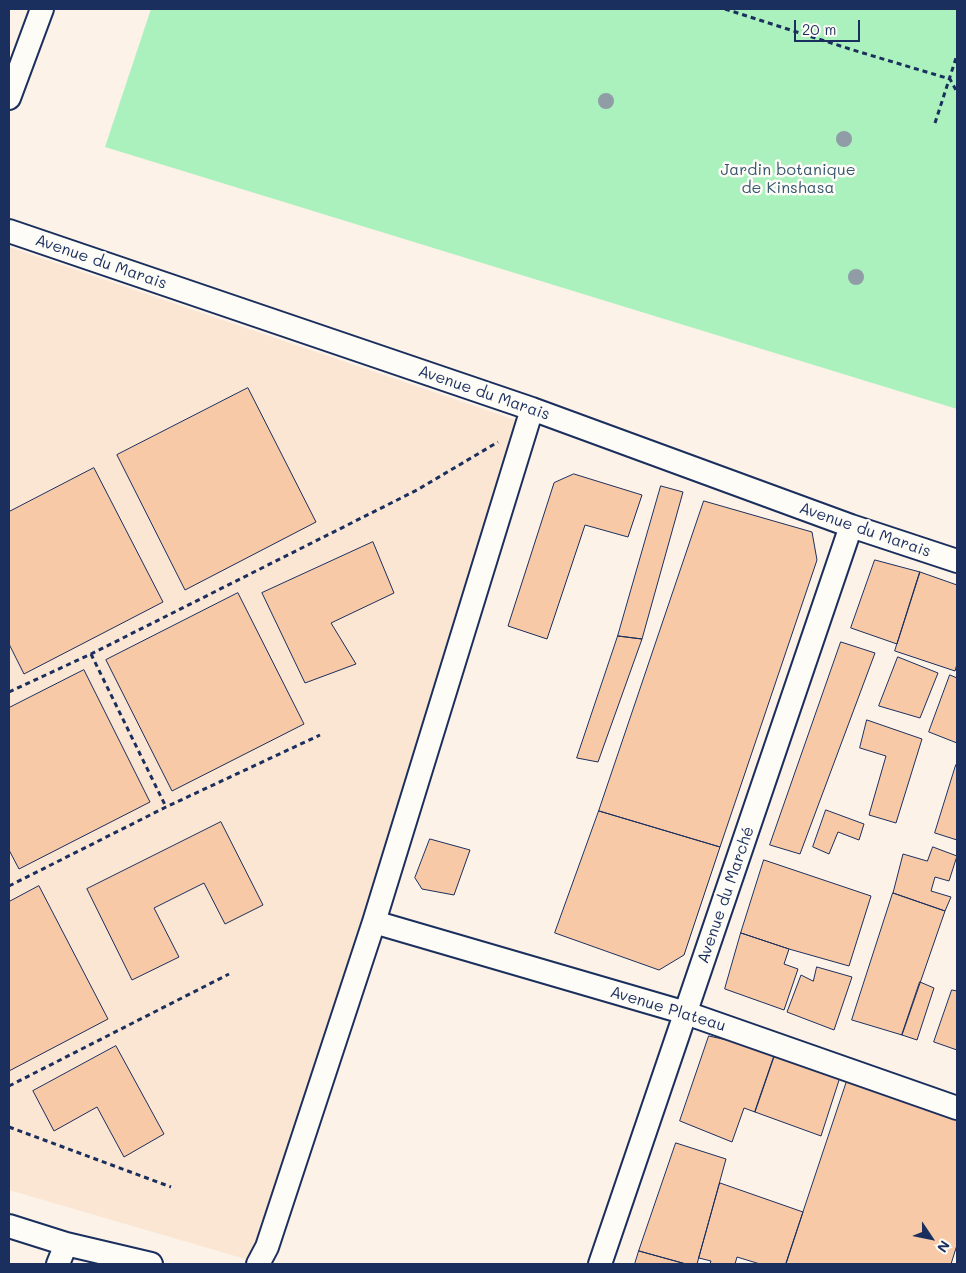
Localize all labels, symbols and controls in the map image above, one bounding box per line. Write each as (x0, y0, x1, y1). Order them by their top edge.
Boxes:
scale bar (796, 10, 862, 42)
text: 20 m (802, 19, 836, 39)
park label: Jardin botanique de Kinshasa (720, 160, 856, 198)
street label: Avenue du Marais (33, 230, 169, 294)
street label: Avenue du Marais (416, 361, 552, 425)
street label: Avenue du Marais (797, 498, 933, 562)
street label: Avenue du Marché (694, 824, 758, 966)
street label: Avenue Plateau (608, 982, 728, 1036)
north arrow (906, 1213, 956, 1263)
text: N (933, 1237, 955, 1256)

